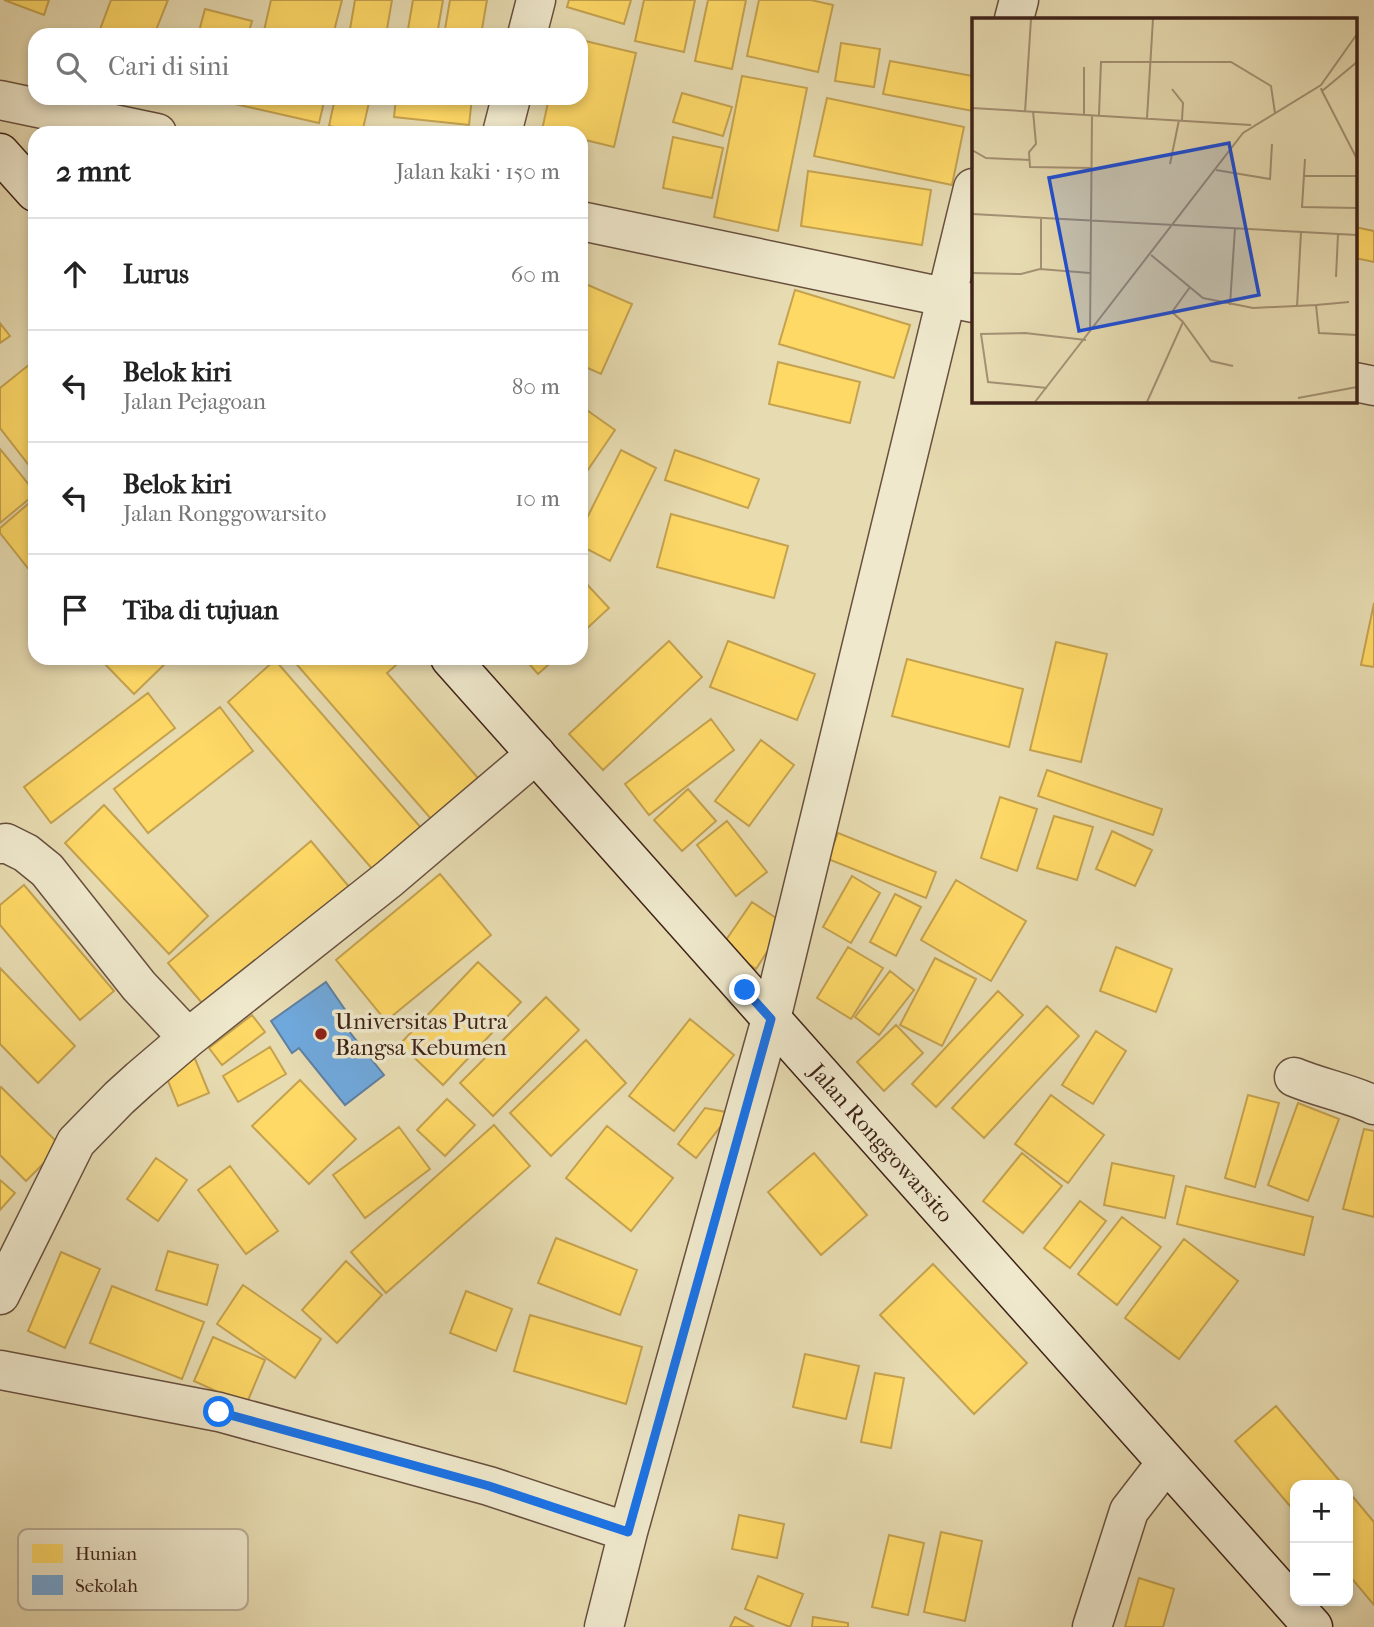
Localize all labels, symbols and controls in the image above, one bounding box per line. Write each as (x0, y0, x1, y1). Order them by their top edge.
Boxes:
inset map (972, 18, 1356, 402)
search box (28, 28, 588, 105)
icon: search (52, 48, 90, 86)
text: Cari di sini (108, 51, 229, 82)
text: 2 mnt (56, 154, 131, 189)
text: Jalan kaki · 150 m (396, 158, 560, 185)
icon: ahead (56, 255, 94, 293)
text: Lurus (123, 259, 189, 290)
text: 60 m (511, 261, 560, 288)
text: Belok kiri (123, 357, 231, 388)
icon: left (56, 367, 94, 405)
text: 80 m (512, 373, 560, 400)
text: Jalan Pejagoan (123, 388, 266, 415)
text: Belok kiri (123, 469, 231, 500)
icon: left (56, 479, 94, 517)
text: 10 m (515, 485, 560, 512)
text: Jalan Ronggowarsito (123, 500, 326, 527)
icon: arrive (56, 591, 94, 629)
text: Tiba di tujuan (123, 595, 279, 626)
route end (729, 974, 760, 1005)
place label: Universitas Putra Bangsa Kebumen (335, 1008, 508, 1061)
marker: Universitas Putra Bangsa Kebumen (313, 1026, 329, 1042)
street label: Jalan Ronggowarsito (803, 1056, 959, 1228)
route start (203, 1396, 234, 1427)
map controls (1290, 1480, 1353, 1606)
button: + (1290, 1480, 1353, 1543)
legend (18, 1529, 248, 1610)
text: Hunian (75, 1543, 137, 1565)
button: − (1290, 1543, 1353, 1606)
text: Sekolah (75, 1575, 138, 1597)

